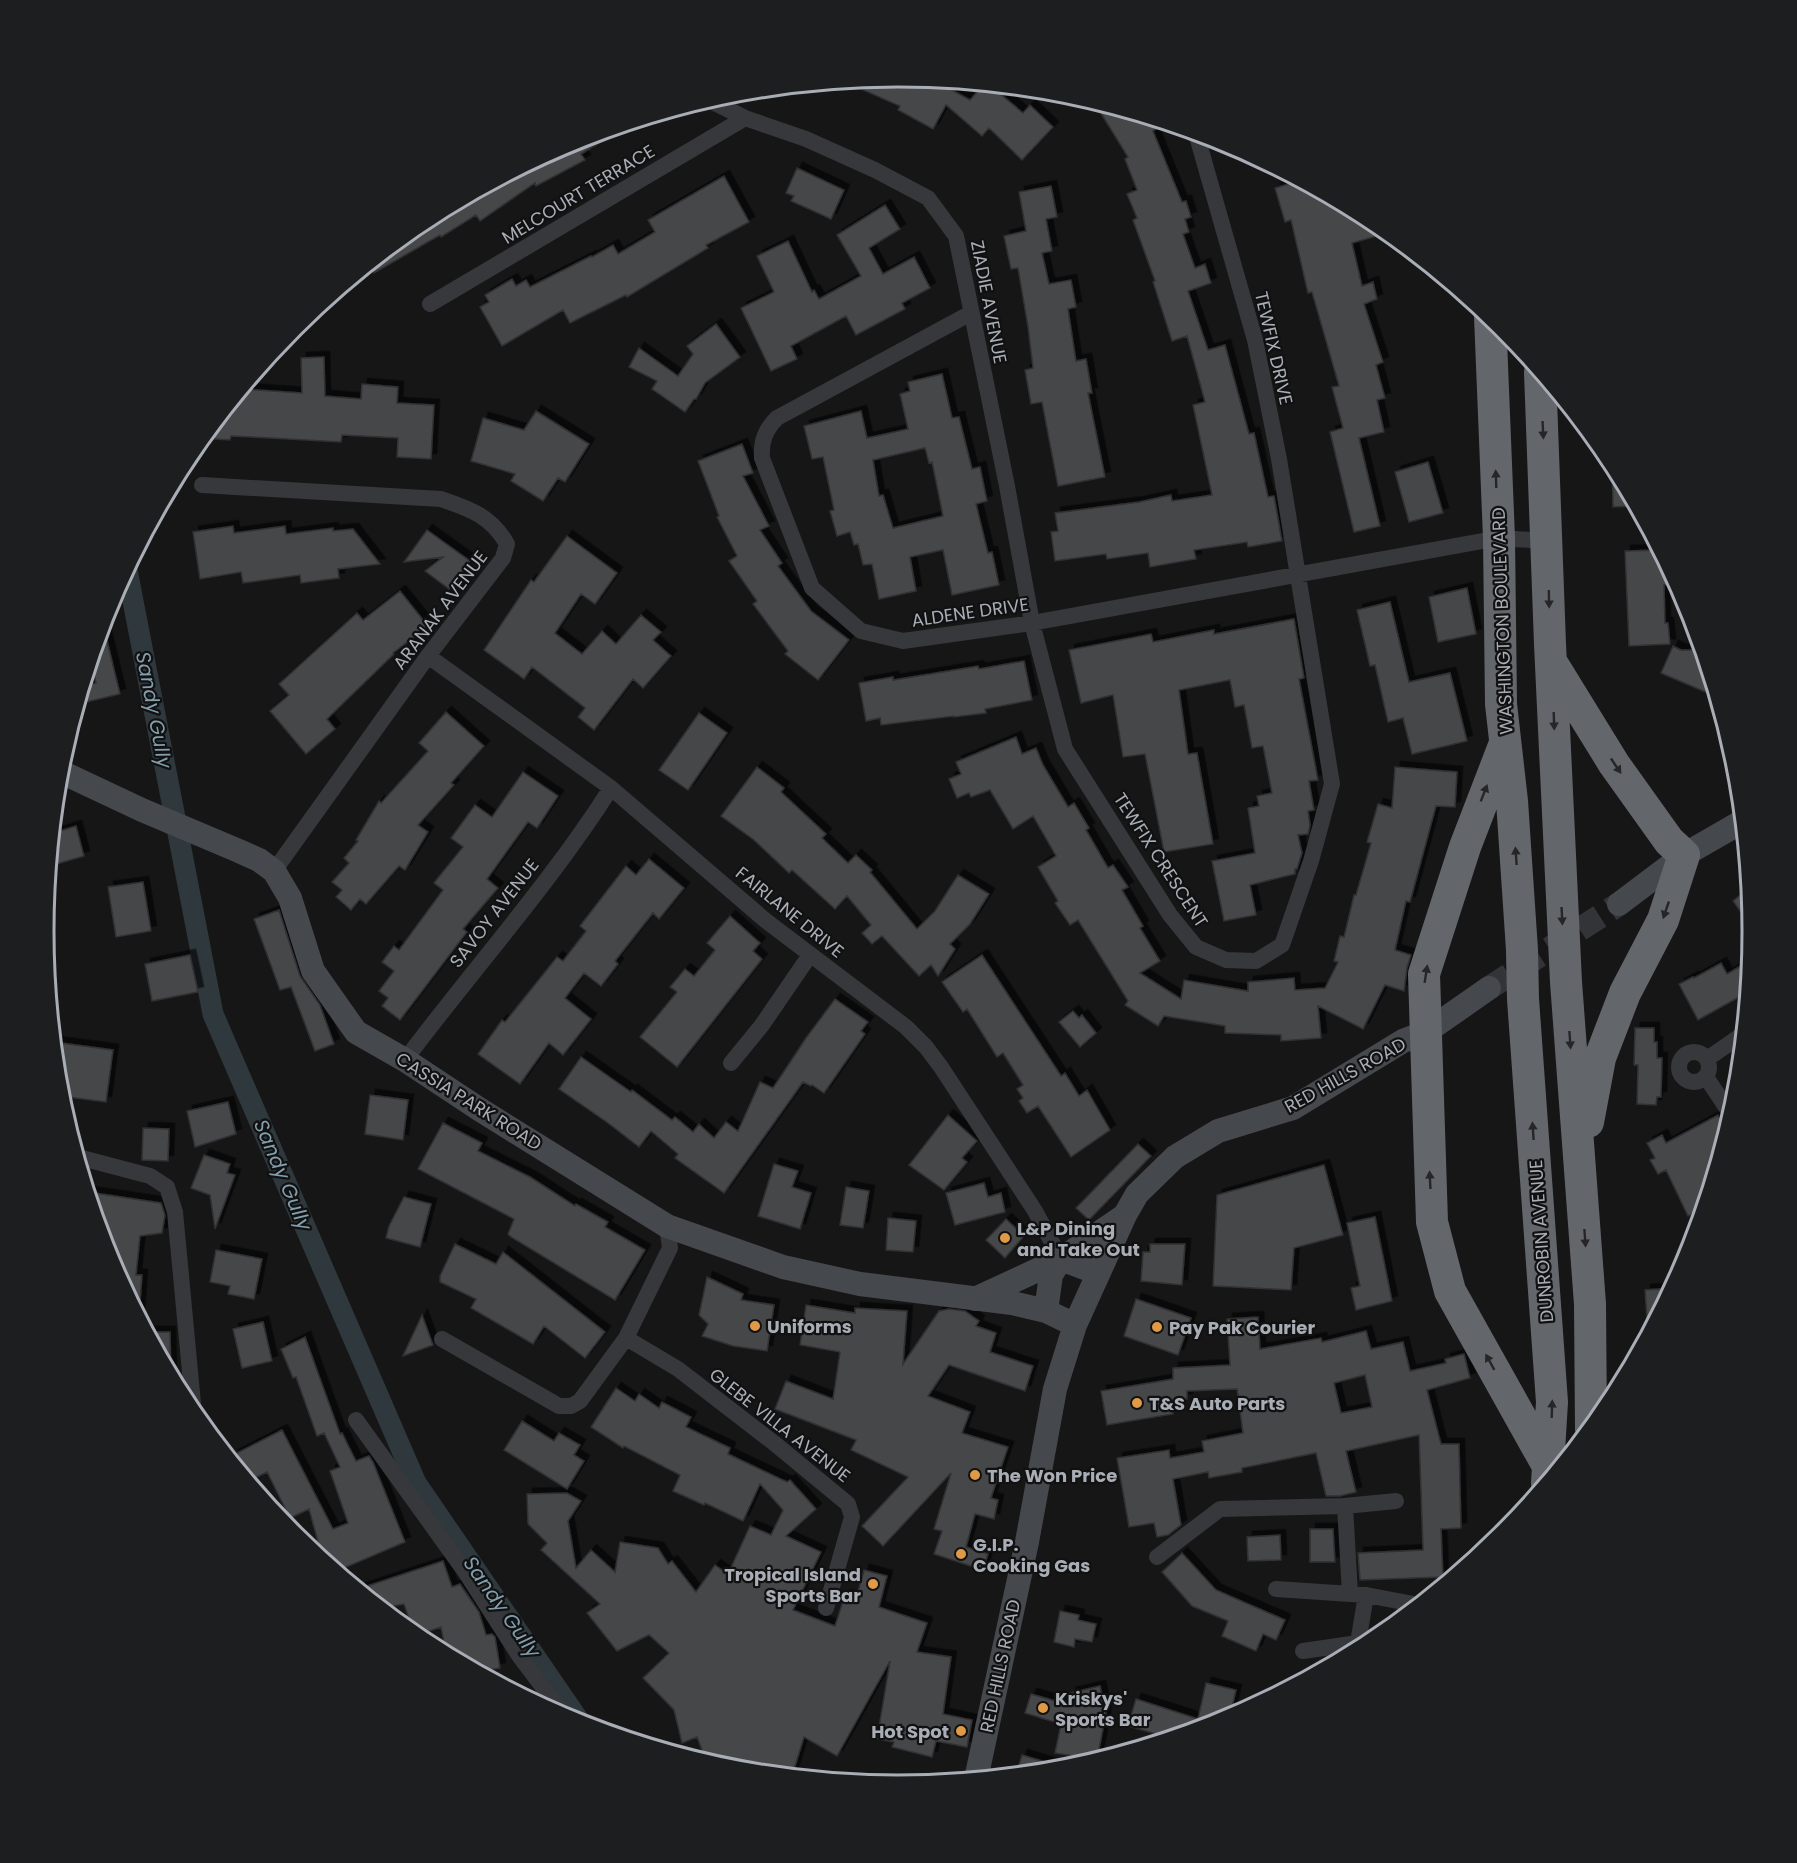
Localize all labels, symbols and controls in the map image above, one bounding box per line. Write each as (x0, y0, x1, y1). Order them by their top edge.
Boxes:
street label: MELCOURT TERRACE (497, 138, 659, 250)
street label: ZIADIE AVENUE (965, 238, 1013, 366)
street label: TEWFIX DRIVE (1249, 289, 1299, 407)
one-way arrow (1538, 421, 1547, 440)
one-way arrow (1492, 470, 1501, 489)
street label: WASHINGTON BOULEVARD (1486, 507, 1518, 735)
street label: ARANAK AVENUE (387, 545, 493, 675)
one-way arrow (1544, 590, 1554, 609)
street label: ALDENE DRIVE (910, 591, 1030, 633)
water label: Sandy Gully (129, 649, 179, 771)
one-way arrow (1550, 712, 1559, 731)
one-way arrow (1610, 758, 1621, 774)
one-way arrow (1479, 784, 1489, 802)
street label: TEWFIX CRESCENT (1108, 788, 1214, 933)
one-way arrow (1511, 847, 1520, 866)
street label: SAVOY AVENUE (444, 853, 544, 973)
street label: FAIRLANE DRIVE (731, 861, 849, 963)
one-way arrow (1661, 901, 1670, 919)
one-way arrow (1558, 907, 1567, 926)
one-way arrow (1421, 964, 1430, 983)
street label: RED HILLS ROAD (1280, 1031, 1410, 1119)
one-way arrow (1566, 1031, 1575, 1050)
street label: CASSIA PARK ROAD (391, 1046, 547, 1156)
water label: Sandy Gully (247, 1115, 319, 1236)
one-way arrow (1528, 1122, 1537, 1141)
street label: DUNROBIN AVENUE (1523, 1159, 1559, 1323)
one-way arrow (1426, 1170, 1435, 1189)
place label: L&P Dining and Take Out (1017, 1216, 1140, 1262)
one-way arrow (1580, 1228, 1590, 1247)
marker: L&P Dining and Take Out (998, 1231, 1012, 1245)
place label: Uniforms (767, 1314, 852, 1339)
place label: Pay Pak Courier (1169, 1315, 1315, 1340)
marker: Uniforms (748, 1319, 762, 1333)
marker: Pay Pak Courier (1150, 1320, 1164, 1334)
one-way arrow (1485, 1353, 1495, 1370)
street label: GLEBE VILLA AVENUE (704, 1362, 856, 1488)
place label: T&S Auto Parts (1149, 1391, 1285, 1416)
marker: T&S Auto Parts (1130, 1396, 1144, 1410)
one-way arrow (1547, 1400, 1556, 1419)
place label: The Won Price (987, 1463, 1117, 1488)
marker: The Won Price (968, 1468, 982, 1482)
place label: G.I.P. Cooking Gas (973, 1532, 1090, 1578)
marker: G.I.P. Cooking Gas (954, 1547, 968, 1561)
water label: Sandy Gully (457, 1551, 548, 1664)
place label: Tropical Island Sports Bar (724, 1562, 861, 1608)
marker: Tropical Island Sports Bar (866, 1577, 880, 1591)
street label: RED HILLS ROAD (974, 1597, 1026, 1735)
place label: Kriskys' Sports Bar (1055, 1686, 1151, 1732)
marker: Kriskys' Sports Bar (1036, 1701, 1050, 1715)
place label: Hot Spot (871, 1719, 949, 1744)
marker: Hot Spot (954, 1724, 968, 1738)

